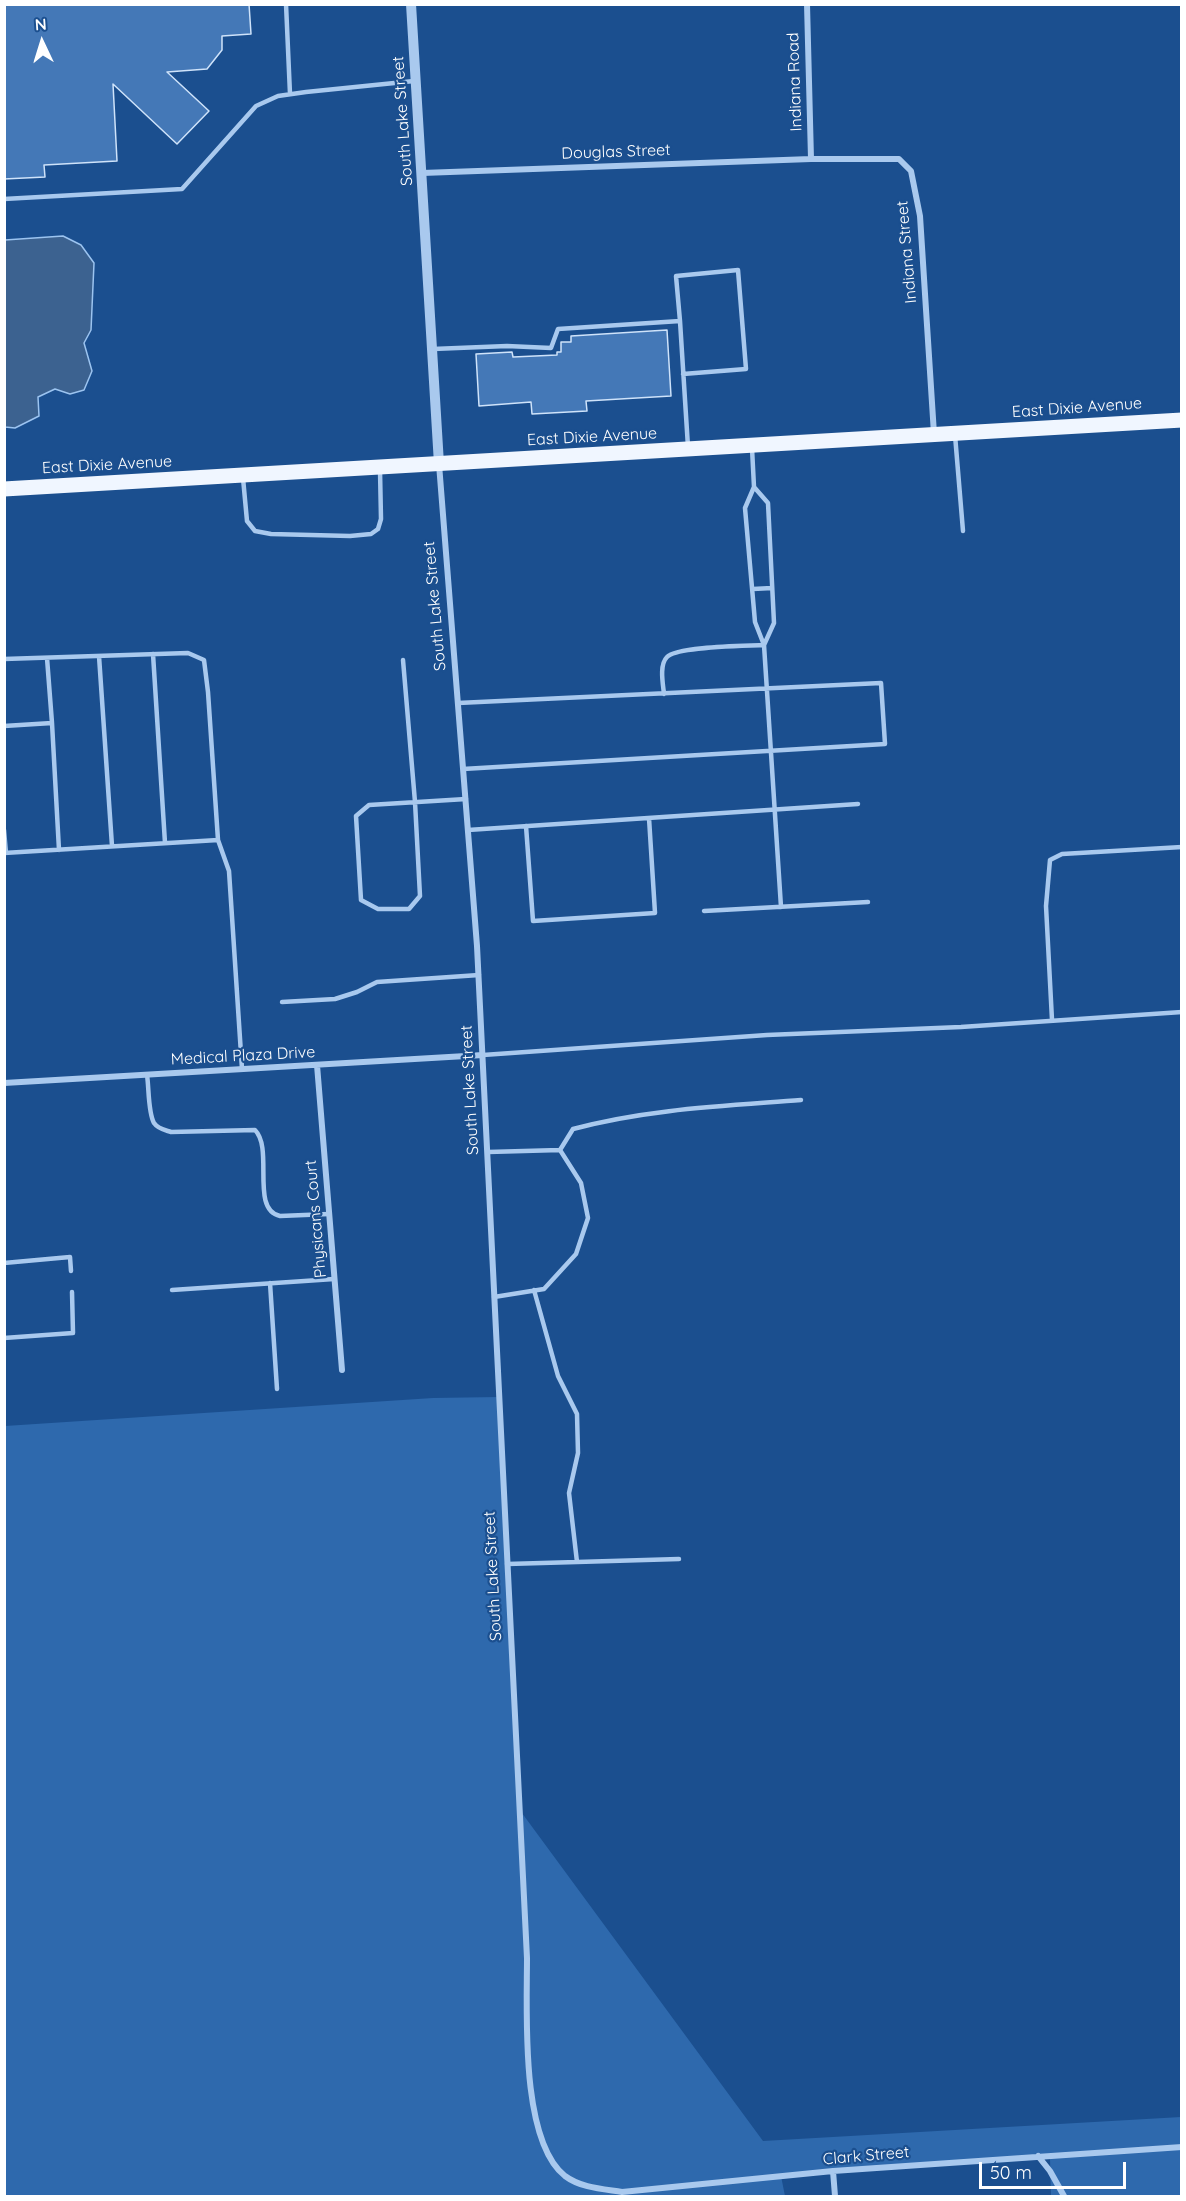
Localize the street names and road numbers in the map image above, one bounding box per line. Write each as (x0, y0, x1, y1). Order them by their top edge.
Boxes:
street label: Indiana Road (784, 32, 806, 132)
street label: South Lake Street (389, 55, 417, 187)
street label: Douglas Street (561, 141, 671, 163)
street label: Indiana Street (893, 200, 921, 304)
street label: East Dixie Avenue (1011, 394, 1143, 422)
street label: East Dixie Avenue (526, 424, 658, 450)
street label: East Dixie Avenue (41, 452, 173, 478)
street label: South Lake Street (420, 540, 450, 672)
street label: South Lake Street (457, 1024, 483, 1156)
street label: Medical Plaza Drive (170, 1043, 316, 1069)
street label: Physicans Court (301, 1159, 331, 1279)
street label: South Lake Street (480, 1510, 506, 1642)
street label: Clark Street (822, 2143, 910, 2169)

